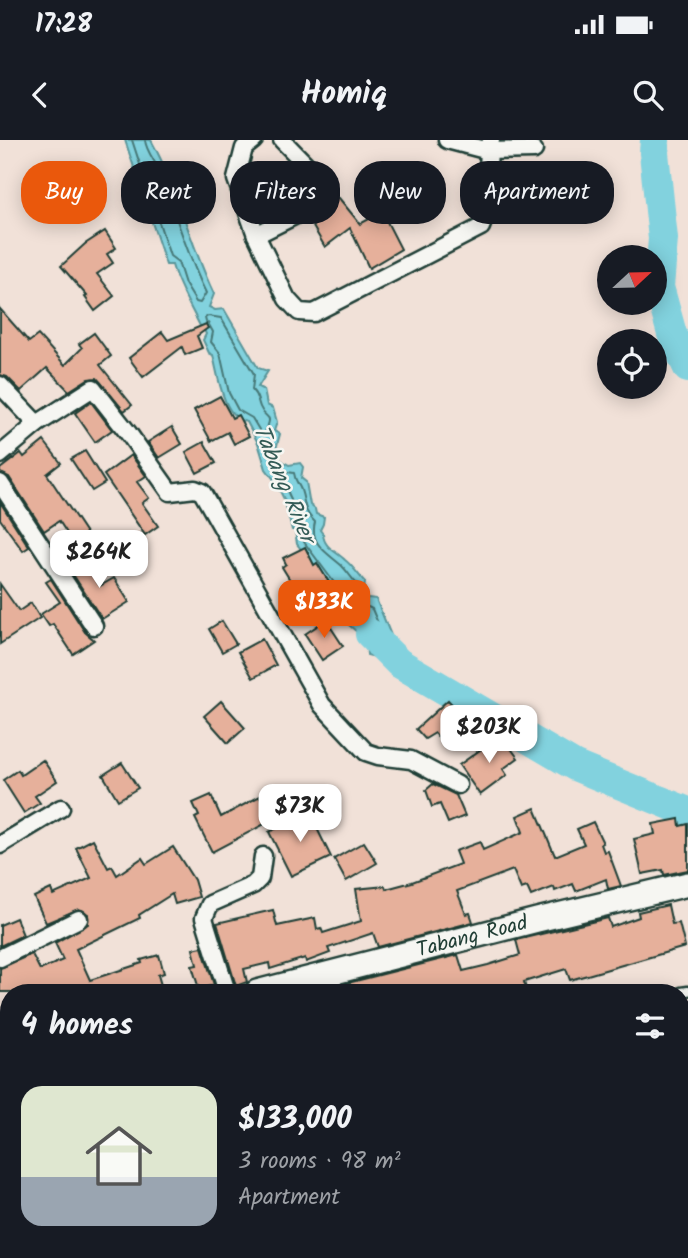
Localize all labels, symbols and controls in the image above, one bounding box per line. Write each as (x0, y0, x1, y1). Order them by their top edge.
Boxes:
text: 17:28 (35, 4, 92, 46)
text: Homiq (301, 69, 387, 120)
icon: back (21, 76, 59, 114)
icon: search (629, 76, 667, 114)
chip: Buy (21, 161, 107, 224)
chip: Rent (121, 161, 216, 224)
chip: Filters (230, 161, 340, 224)
chip: New (354, 161, 446, 224)
chip: Apartment (460, 161, 614, 224)
north arrow (597, 245, 667, 315)
map controls (597, 245, 667, 399)
button: locate (597, 329, 667, 399)
water label: Tabang River (242, 419, 326, 553)
pin: $264K (50, 531, 148, 590)
text: $264K (66, 535, 132, 571)
pin: $133K (275, 580, 373, 640)
text: $133K (294, 585, 354, 621)
pin: $203K (440, 706, 538, 765)
text: $203K (456, 710, 522, 746)
pin: $73K (259, 784, 341, 844)
text: $73K (275, 789, 325, 825)
street label: Tabang Road (413, 906, 532, 967)
text: 4 homes (21, 1002, 133, 1050)
icon: filters (631, 1007, 669, 1045)
text: $133,000 (238, 1096, 352, 1144)
icon: home (77, 1114, 161, 1198)
text: 3 rooms · 98 m² (238, 1144, 401, 1180)
text: Apartment (238, 1180, 340, 1216)

